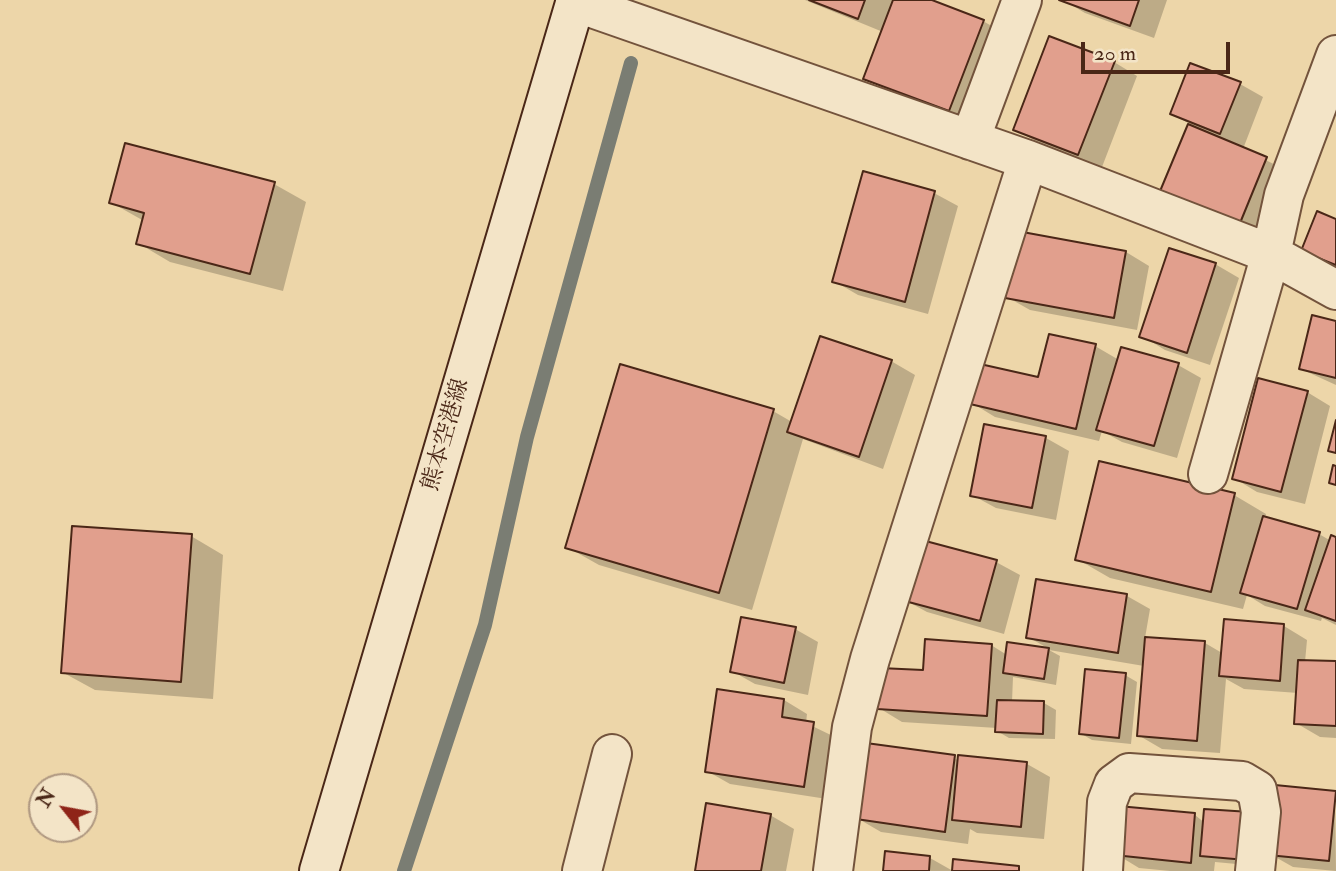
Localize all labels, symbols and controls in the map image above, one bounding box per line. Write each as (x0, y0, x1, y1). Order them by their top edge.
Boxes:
scale bar (1084, 28, 1233, 72)
text: 20 m (1094, 40, 1136, 67)
street label: 熊本空港線 (418, 376, 476, 494)
north arrow (28, 773, 98, 843)
text: N (32, 785, 61, 812)

